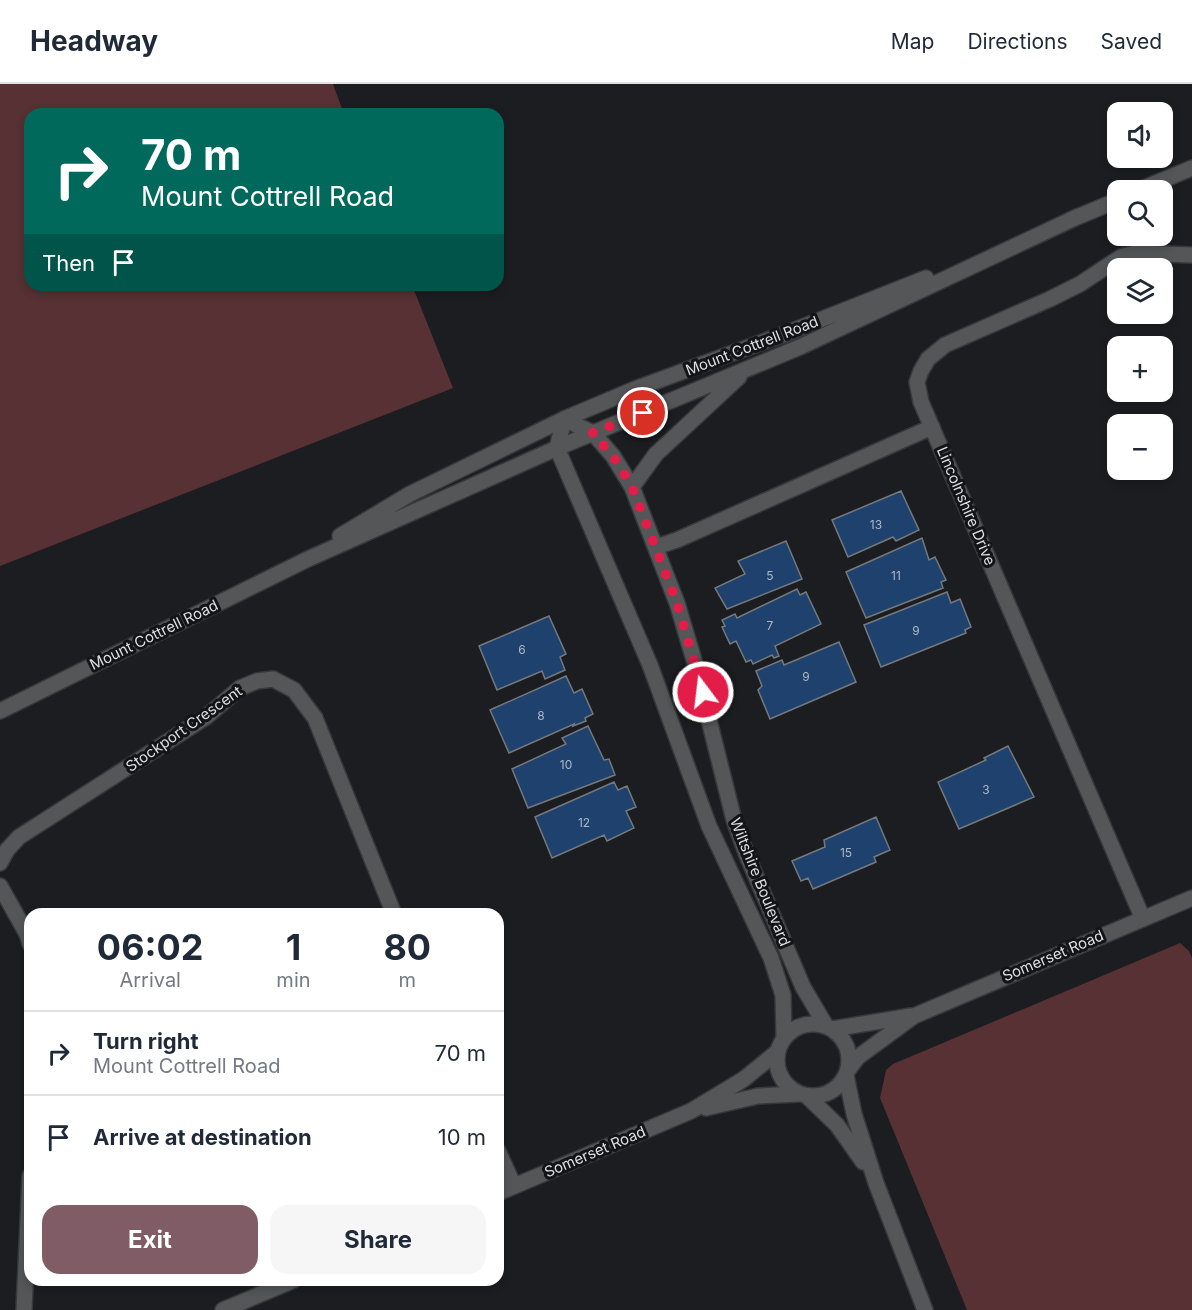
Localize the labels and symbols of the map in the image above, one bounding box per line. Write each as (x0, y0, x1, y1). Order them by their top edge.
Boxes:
street label: Mount Cottrell Road (683, 311, 821, 380)
pin (617, 387, 668, 438)
street label: Lincolnshire Drive (933, 444, 1000, 568)
house number: 13 (870, 517, 882, 532)
house number: 5 (766, 568, 774, 583)
house number: 11 (891, 568, 901, 583)
street label: Mount Cottrell Road (86, 595, 221, 674)
house number: 7 (767, 618, 774, 633)
house number: 9 (912, 623, 920, 638)
house number: 6 (518, 642, 526, 657)
position arrow (671, 660, 735, 724)
house number: 9 (802, 669, 810, 684)
street label: Stockport Crescent (122, 681, 246, 776)
house number: 8 (537, 708, 545, 723)
house number: 10 (560, 757, 572, 772)
house number: 3 (982, 782, 990, 797)
house number: 12 (578, 815, 590, 830)
street label: Wiltshire Boulevard (726, 815, 795, 949)
house number: 15 (840, 845, 852, 860)
street label: Somerset Road (999, 926, 1106, 985)
street label: Somerset Road (541, 1122, 648, 1181)

